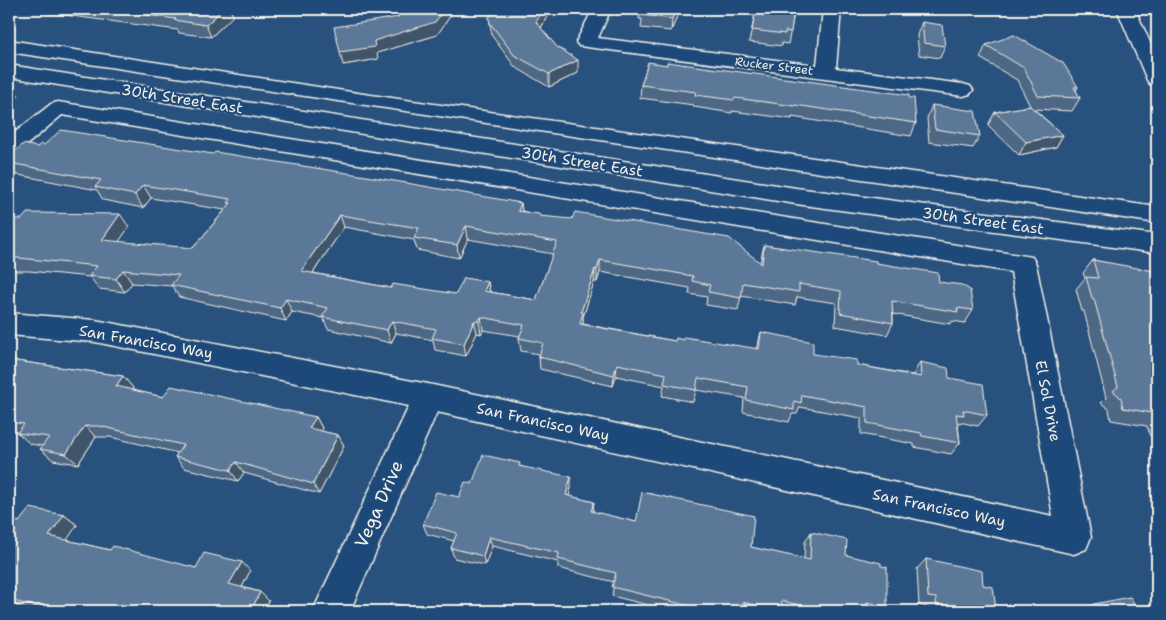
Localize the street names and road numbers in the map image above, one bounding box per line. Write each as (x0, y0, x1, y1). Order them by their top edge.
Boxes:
street label: Rucker Street (734, 53, 814, 79)
street label: 30th Street East (120, 80, 244, 118)
street label: 30th Street East (520, 143, 644, 181)
street label: 30th Street East (921, 203, 1045, 239)
street label: San Francisco Way (78, 320, 214, 364)
street label: El Sol Drive (1030, 359, 1066, 443)
street label: San Francisco Way (475, 398, 611, 446)
street label: Vega Drive (349, 457, 409, 551)
street label: San Francisco Way (871, 484, 1007, 532)

